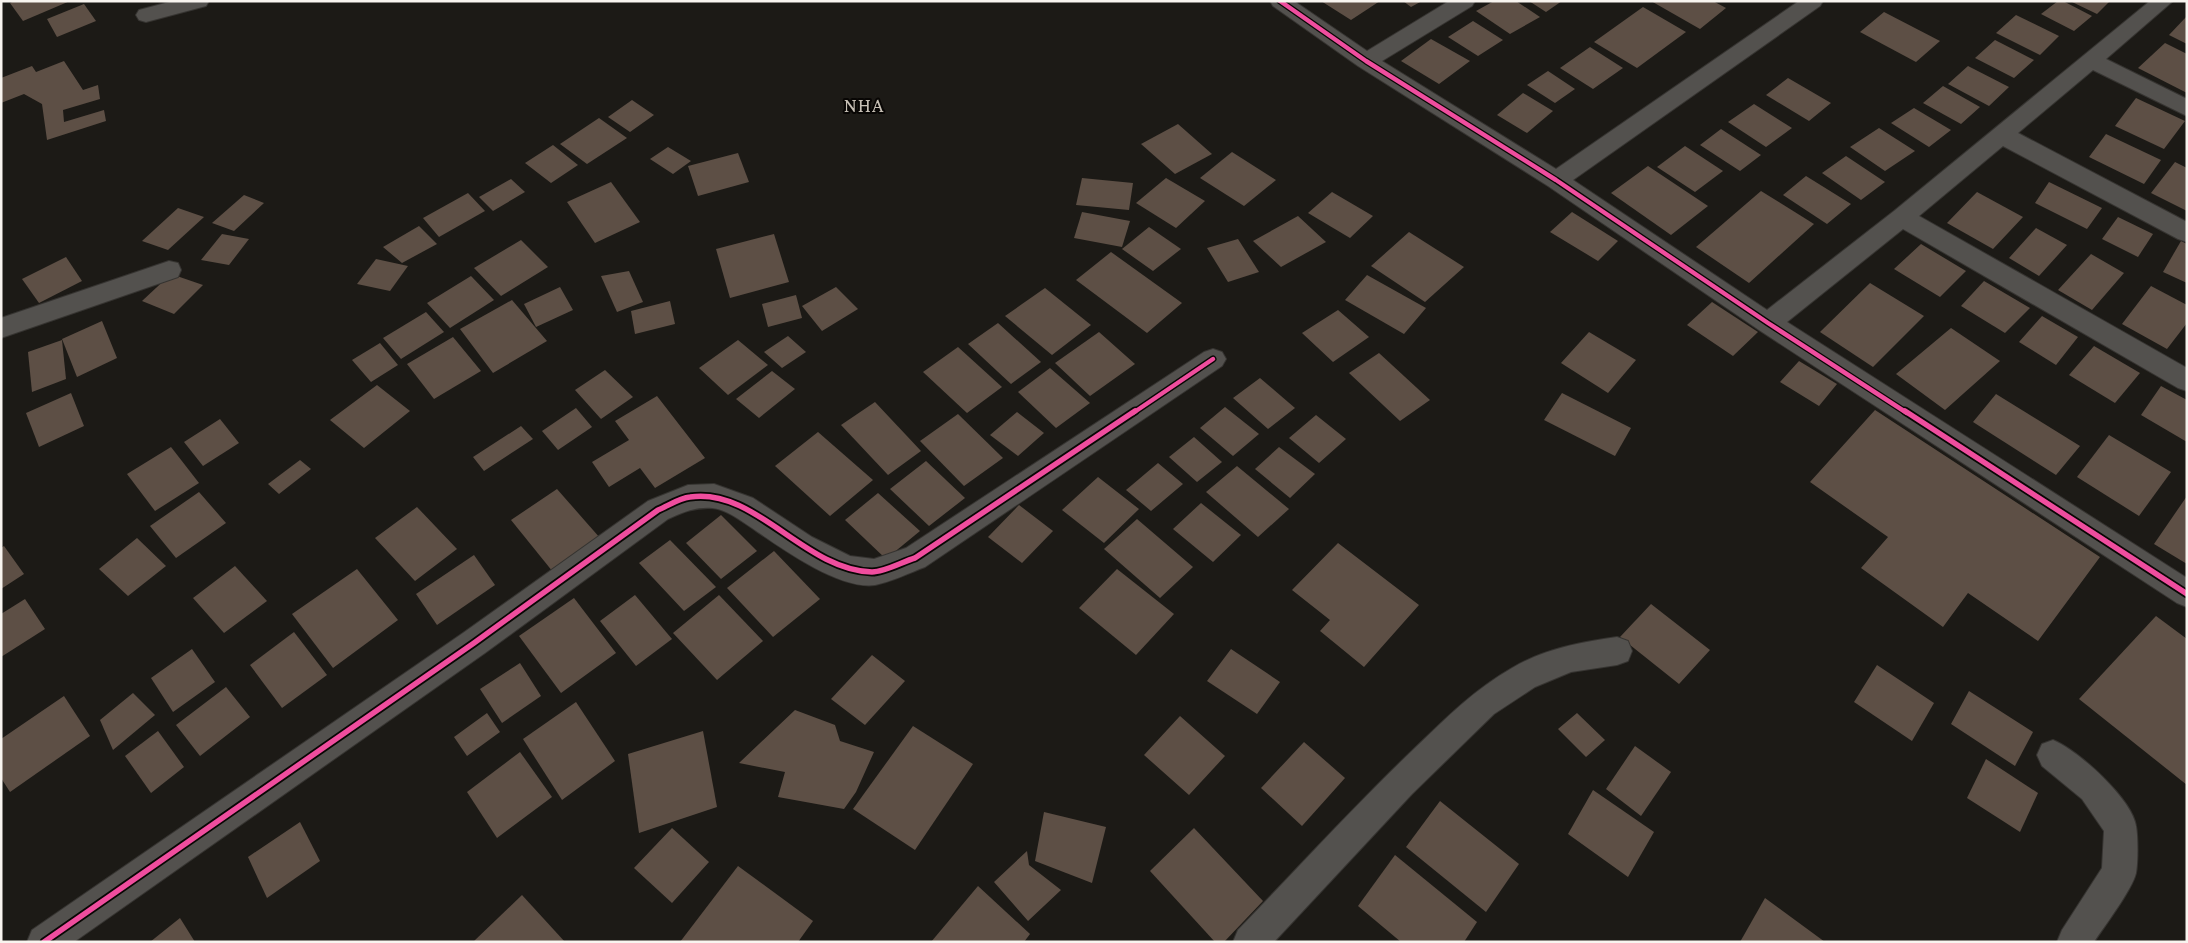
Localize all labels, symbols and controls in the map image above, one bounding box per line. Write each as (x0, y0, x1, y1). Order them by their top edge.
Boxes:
district label: NHA (844, 94, 884, 116)

